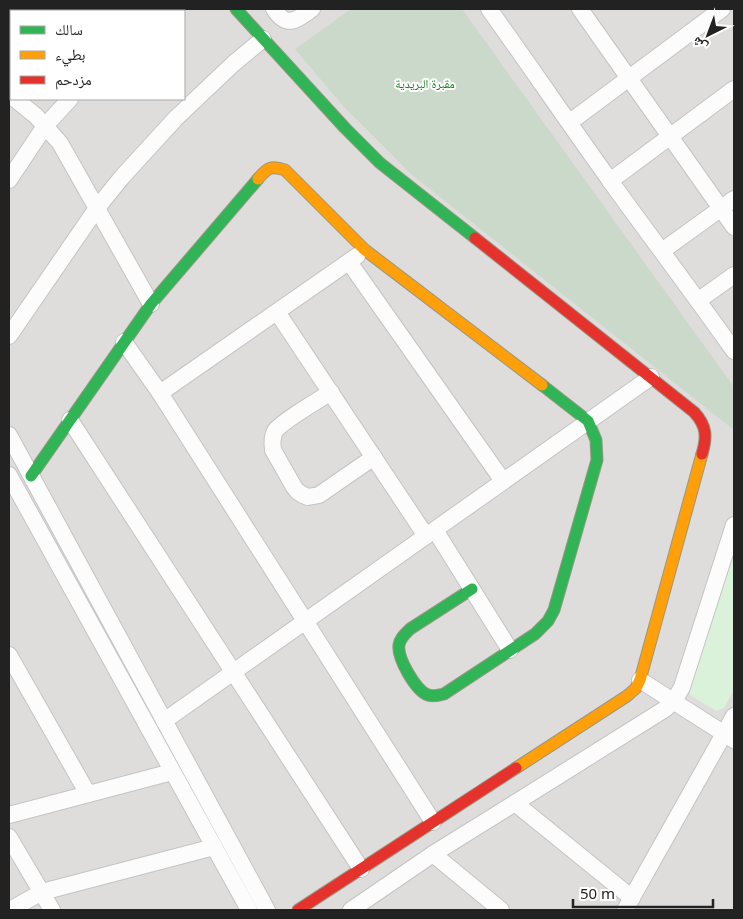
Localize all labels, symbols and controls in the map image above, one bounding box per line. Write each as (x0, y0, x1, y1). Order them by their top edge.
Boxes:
legend (10, 10, 185, 100)
north arrow (683, 10, 733, 60)
text: سالك (55, 19, 83, 39)
text: ش (687, 33, 711, 57)
text: بطيء (55, 44, 85, 67)
text: مزدحم (55, 69, 92, 90)
park label: مقبرة البريدية (395, 75, 455, 92)
scale bar (573, 876, 713, 908)
text: 50 m (580, 883, 615, 903)

